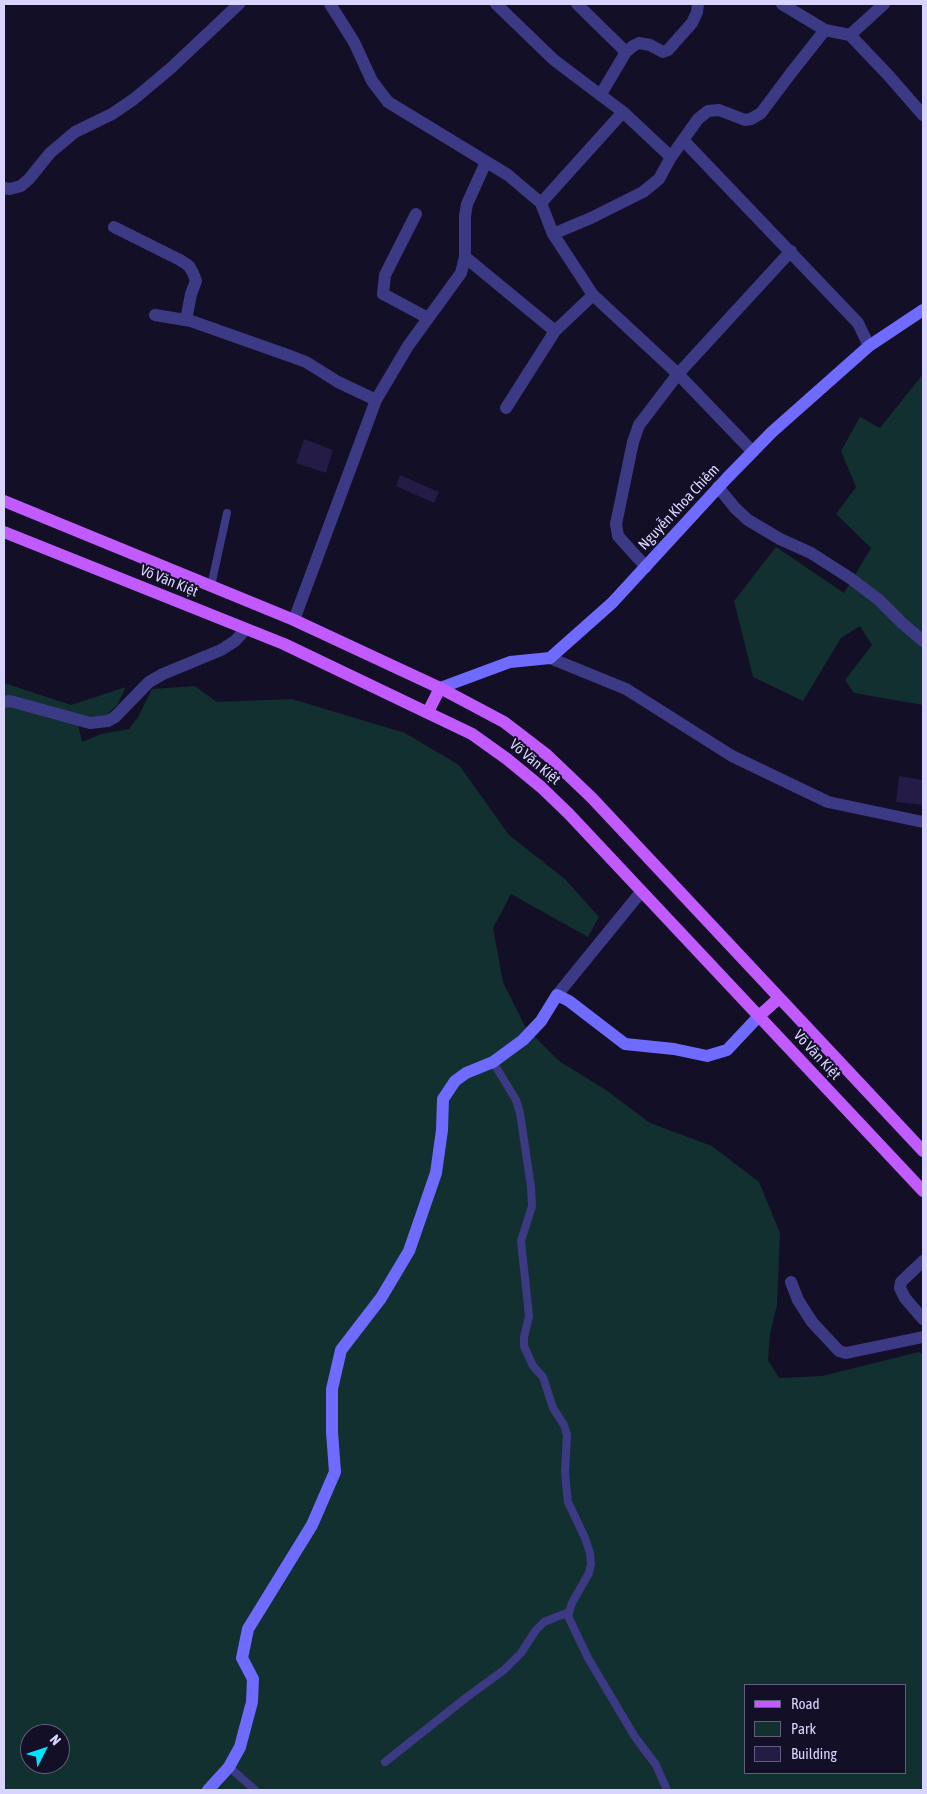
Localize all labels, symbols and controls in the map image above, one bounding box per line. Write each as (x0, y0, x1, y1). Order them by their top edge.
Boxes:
street label: Nguyễn Khoa Chiêm (635, 460, 723, 554)
street label: Võ Văn Kiệt (137, 561, 201, 601)
street label: Võ Văn Kiệt (506, 735, 564, 789)
street label: Võ Văn Kiệt (790, 1027, 844, 1083)
legend (744, 1684, 907, 1774)
text: Road (791, 1695, 820, 1712)
text: Park (791, 1720, 816, 1737)
north arrow (20, 1724, 70, 1774)
text: N (47, 1731, 64, 1748)
text: Building (791, 1745, 837, 1762)

